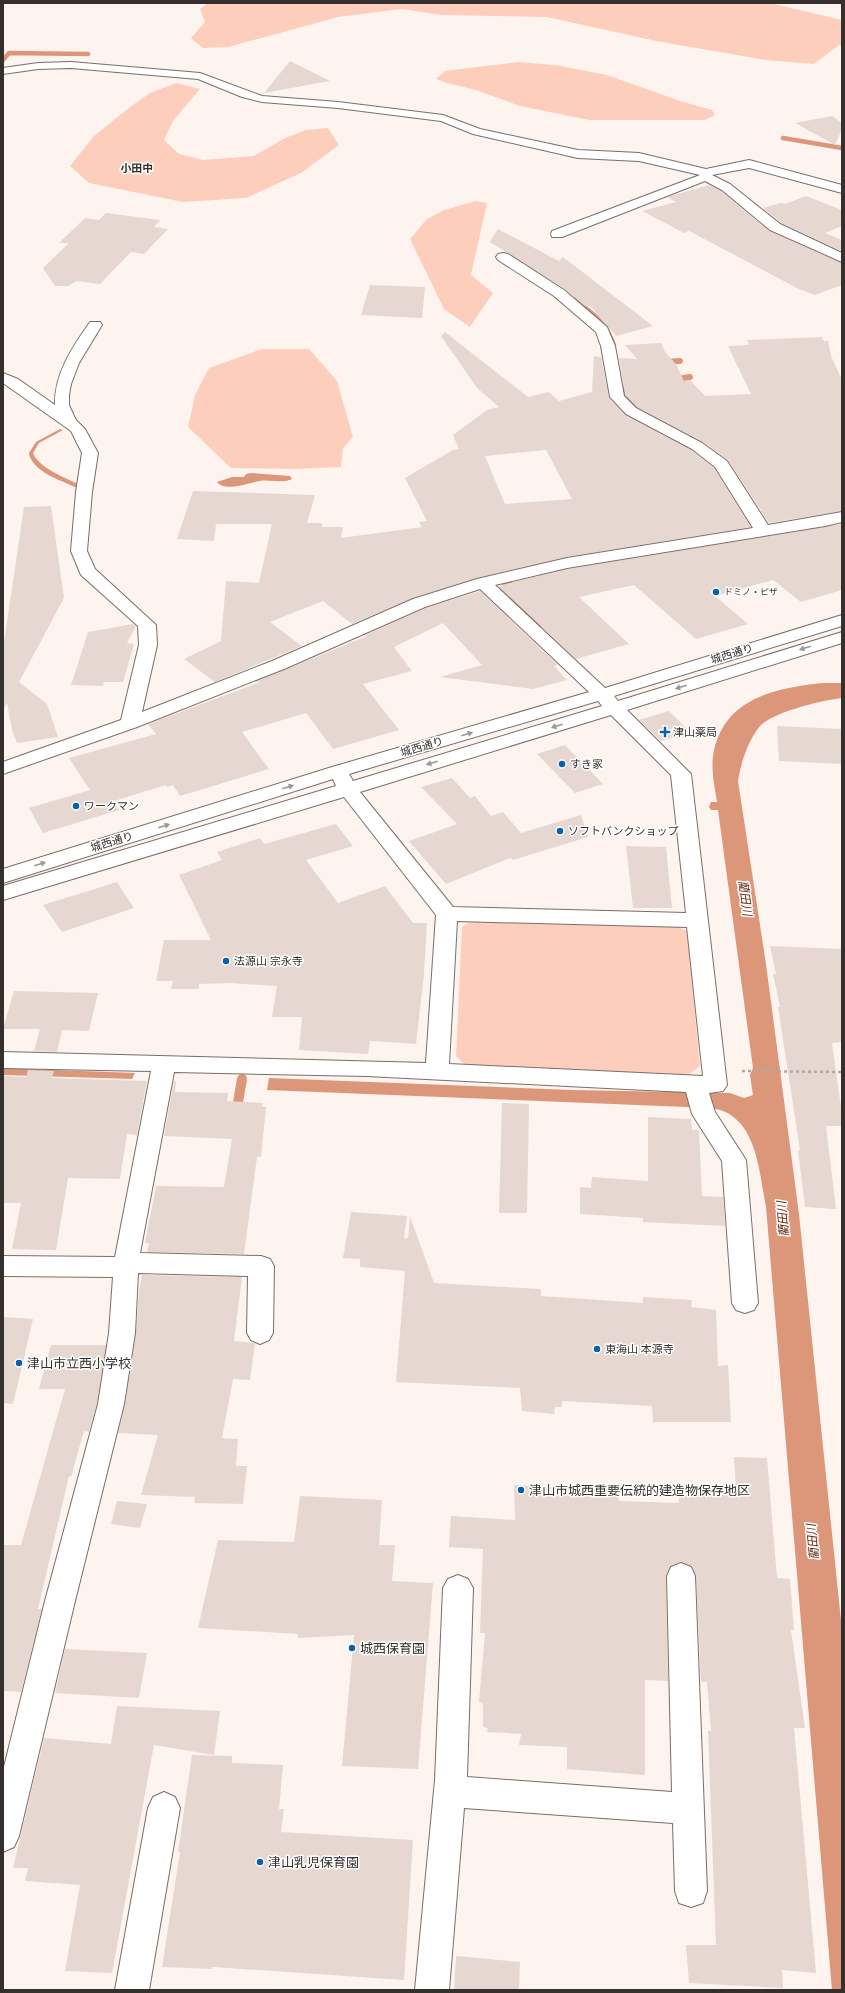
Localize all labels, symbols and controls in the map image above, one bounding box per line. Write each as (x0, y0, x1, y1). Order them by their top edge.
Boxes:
district label: 小田中 (121, 162, 154, 175)
marker: ドミノ・ピザ (711, 587, 721, 597)
place label: ドミノ・ピザ (724, 587, 778, 597)
street label: 城西通り (709, 641, 755, 667)
one-way arrow (798, 645, 810, 651)
one-way arrow (674, 684, 686, 690)
one-way arrow (550, 723, 562, 729)
place label: 津山薬局 (673, 726, 717, 739)
marker: 津山薬局 (660, 727, 670, 737)
one-way arrow (461, 731, 473, 737)
street label: 城西通り (399, 735, 445, 759)
place label: すき家 (570, 758, 603, 771)
marker: すき家 (557, 759, 567, 769)
one-way arrow (426, 760, 438, 766)
one-way arrow (283, 784, 295, 790)
place label: ワークマン (84, 800, 139, 813)
marker: ワークマン (71, 801, 81, 811)
one-way arrow (159, 823, 171, 829)
place label: ソフトバンクショップ (568, 825, 679, 838)
marker: ソフトバンクショップ (555, 826, 565, 836)
street label: 城西通り (89, 829, 135, 855)
one-way arrow (35, 861, 47, 867)
water label: 藺田川 (736, 879, 755, 919)
place label: 法源山 宗永寺 (234, 955, 303, 968)
marker: 法源山 宗永寺 (221, 956, 231, 966)
water label: 藺田川 (774, 1198, 792, 1238)
place label: 東海山 本源寺 (605, 1343, 674, 1356)
marker: 東海山 本源寺 (592, 1344, 602, 1354)
place label: 津山市立西小学校 (27, 1356, 131, 1371)
marker: 津山市立西小学校 (14, 1358, 24, 1368)
place label: 津山市城西重要伝統的建造物保存地区 (529, 1483, 750, 1498)
marker: 津山市城西重要伝統的建造物保存地区 (516, 1485, 526, 1495)
water label: 藺田川 (804, 1521, 822, 1561)
place label: 城西保育園 (360, 1641, 425, 1656)
marker: 城西保育園 (347, 1643, 357, 1653)
place label: 津山乳児保育園 (268, 1855, 359, 1870)
marker: 津山乳児保育園 (255, 1857, 265, 1867)

